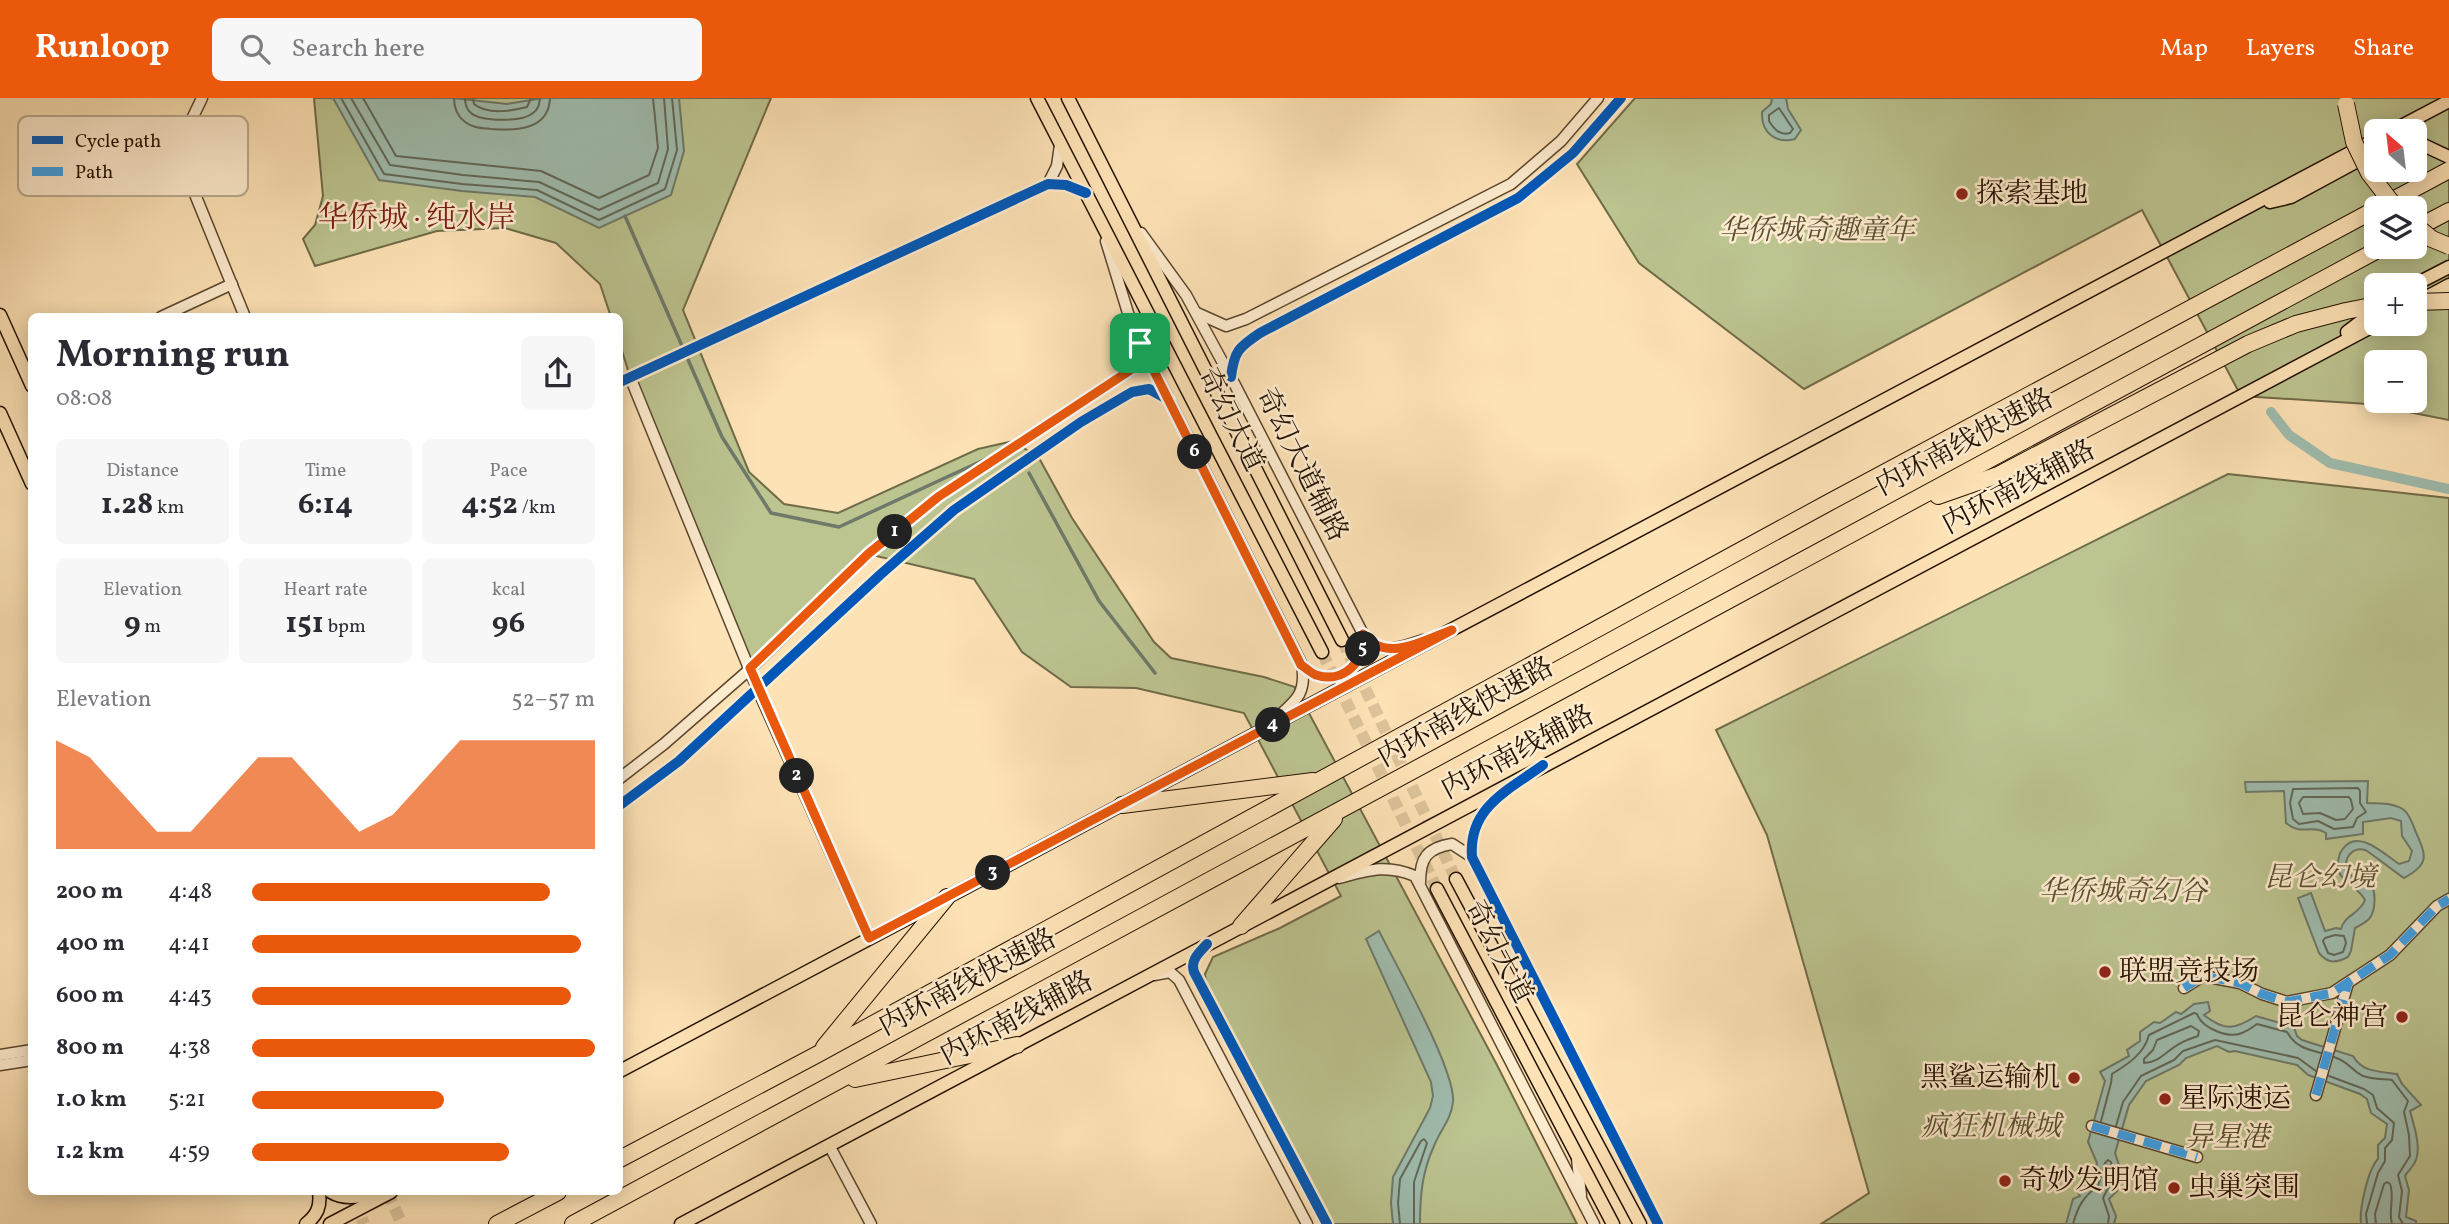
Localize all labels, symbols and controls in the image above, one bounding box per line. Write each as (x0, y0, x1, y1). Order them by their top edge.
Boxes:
search box (212, 18, 702, 81)
text: Runloop (35, 26, 170, 72)
icon: search (236, 30, 274, 68)
text: Search here (292, 31, 425, 67)
text: Map (2160, 32, 2208, 66)
text: Layers (2246, 32, 2315, 66)
text: Share (2353, 32, 2414, 66)
legend (18, 116, 248, 196)
north arrow (2364, 119, 2427, 182)
map controls (2364, 119, 2427, 413)
text: Cycle path (75, 129, 161, 155)
text: Path (75, 160, 113, 186)
place label: 探索基地 (1976, 175, 2088, 214)
marker: 探索基地 (1954, 186, 1970, 202)
button: layers (2364, 196, 2427, 259)
district label: 华侨城 · 纯水岸 (318, 198, 516, 240)
park label: 华侨城奇趣童年 (1719, 212, 1918, 251)
button: + (2364, 273, 2427, 336)
pin (1110, 313, 1170, 373)
icon: arrive (1121, 324, 1159, 362)
text: Morning run (56, 330, 290, 383)
button: share (521, 336, 595, 410)
button: − (2364, 350, 2427, 413)
street label: 奇幻大道 (1187, 361, 1273, 479)
street label: 内环南线快速路 (1869, 380, 2061, 506)
street label: 奇幻大道辅路 (1245, 381, 1357, 549)
text: 08:08 (56, 383, 112, 415)
street label: 内环南线辅路 (1936, 431, 2102, 545)
pin: 6 (1178, 434, 1212, 470)
text: 6 (1189, 438, 1200, 464)
text: Distance (106, 458, 179, 484)
text: Time (305, 458, 346, 484)
text: Pace (489, 458, 528, 484)
text: 1.28 (101, 484, 153, 526)
text: 6:14 (298, 484, 353, 526)
text: 4:52 (461, 484, 518, 526)
text: km (153, 495, 184, 521)
text: /km (518, 495, 556, 521)
pin: 1 (878, 514, 912, 550)
text: 1 (891, 518, 898, 544)
text: Elevation (103, 577, 182, 603)
text: Heart rate (284, 577, 367, 603)
text: kcal (492, 577, 525, 603)
text: 9 (124, 603, 140, 645)
text: 151 (285, 603, 324, 645)
text: 96 (492, 603, 525, 645)
text: m (140, 614, 161, 640)
text: bpm (324, 614, 366, 640)
pin: 5 (1346, 632, 1380, 666)
text: 5 (1358, 635, 1367, 661)
street label: 内环南线快速路 (1371, 648, 1561, 778)
text: Elevation (56, 684, 152, 716)
text: 52–57 m (511, 684, 595, 716)
street label: 内环南线辅路 (1435, 696, 1601, 810)
pin: 4 (1256, 708, 1290, 742)
text: 4 (1267, 711, 1278, 737)
pin: 2 (780, 758, 814, 794)
text: 2 (792, 762, 801, 788)
pin: 3 (976, 856, 1010, 890)
text: 3 (988, 859, 997, 885)
park label: 昆仑幻境 (2264, 859, 2380, 898)
park label: 华侨城奇幻谷 (2039, 873, 2209, 912)
text: 200 m (56, 876, 123, 908)
text: 4:48 (168, 876, 212, 908)
street label: 奇幻大道 (1454, 893, 1542, 1011)
street label: 内环南线快速路 (872, 920, 1064, 1046)
text: 400 m (56, 928, 125, 960)
text: 4:41 (168, 928, 210, 960)
place label: 联盟竞技场 (2119, 953, 2259, 992)
street label: 内环南线辅路 (934, 962, 1100, 1076)
marker: 联盟竞技场 (2097, 964, 2113, 980)
text: 600 m (56, 980, 124, 1012)
text: 4:43 (168, 980, 212, 1012)
place label: 昆仑神宫 (2276, 998, 2388, 1037)
marker: 昆仑神宫 (2394, 1009, 2410, 1025)
text: 800 m (56, 1032, 124, 1064)
text: 4:38 (168, 1032, 211, 1064)
place label: 黑鲨运输机 (1920, 1059, 2060, 1098)
marker: 黑鲨运输机 (2066, 1070, 2082, 1086)
place label: 星际速运 (2179, 1080, 2291, 1119)
text: 1.0 km (56, 1084, 127, 1116)
text: 5:21 (168, 1084, 206, 1116)
marker: 星际速运 (2157, 1091, 2173, 1107)
park label: 疯狂机械城 (1921, 1108, 2065, 1147)
park label: 异星港 (2185, 1119, 2273, 1158)
text: 1.2 km (56, 1136, 125, 1168)
text: 4:59 (168, 1136, 210, 1168)
place label: 奇妙发明馆 (2019, 1162, 2159, 1201)
place label: 虫巢突围 (2188, 1169, 2300, 1208)
marker: 奇妙发明馆 (1997, 1173, 2013, 1189)
marker: 虫巢突围 (2166, 1180, 2182, 1196)

